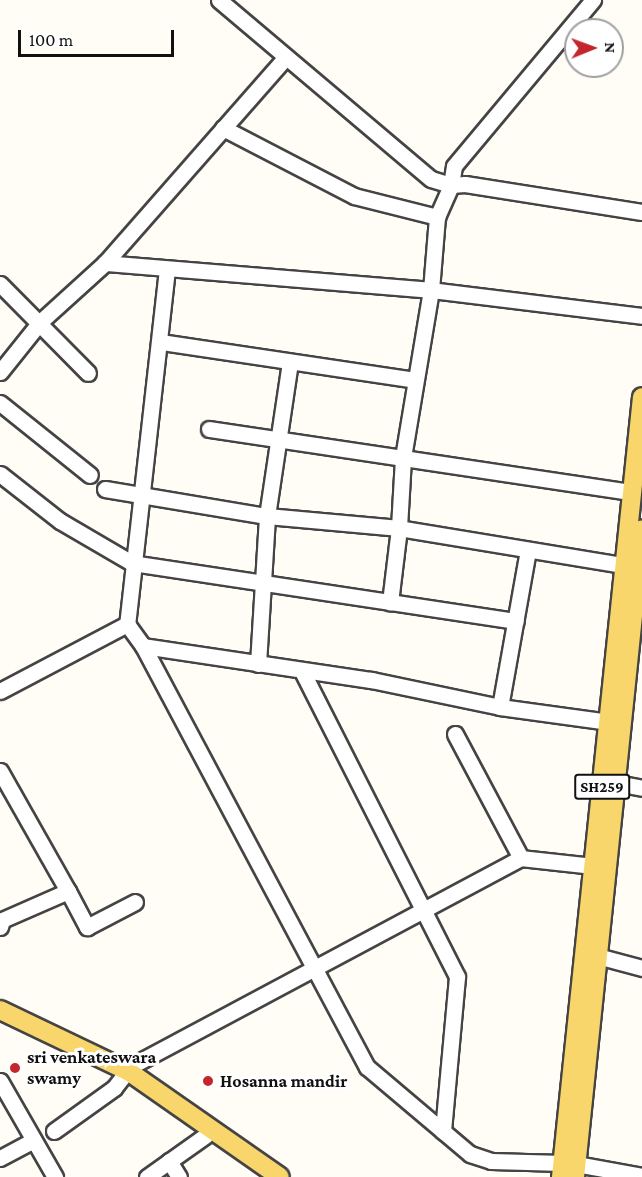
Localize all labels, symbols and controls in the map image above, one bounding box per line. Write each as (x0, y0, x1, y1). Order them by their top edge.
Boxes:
scale bar (21, 18, 177, 56)
north arrow (564, 18, 624, 78)
text: 100 m (29, 30, 73, 50)
text: N (602, 42, 619, 53)
road number: SH259 (574, 774, 630, 800)
place label: sri venkateswara swamy (27, 1047, 156, 1090)
marker: sri venkateswara swamy (8, 1061, 22, 1075)
place label: Hosanna mandir (220, 1070, 347, 1092)
marker: Hosanna mandir (201, 1074, 215, 1088)

